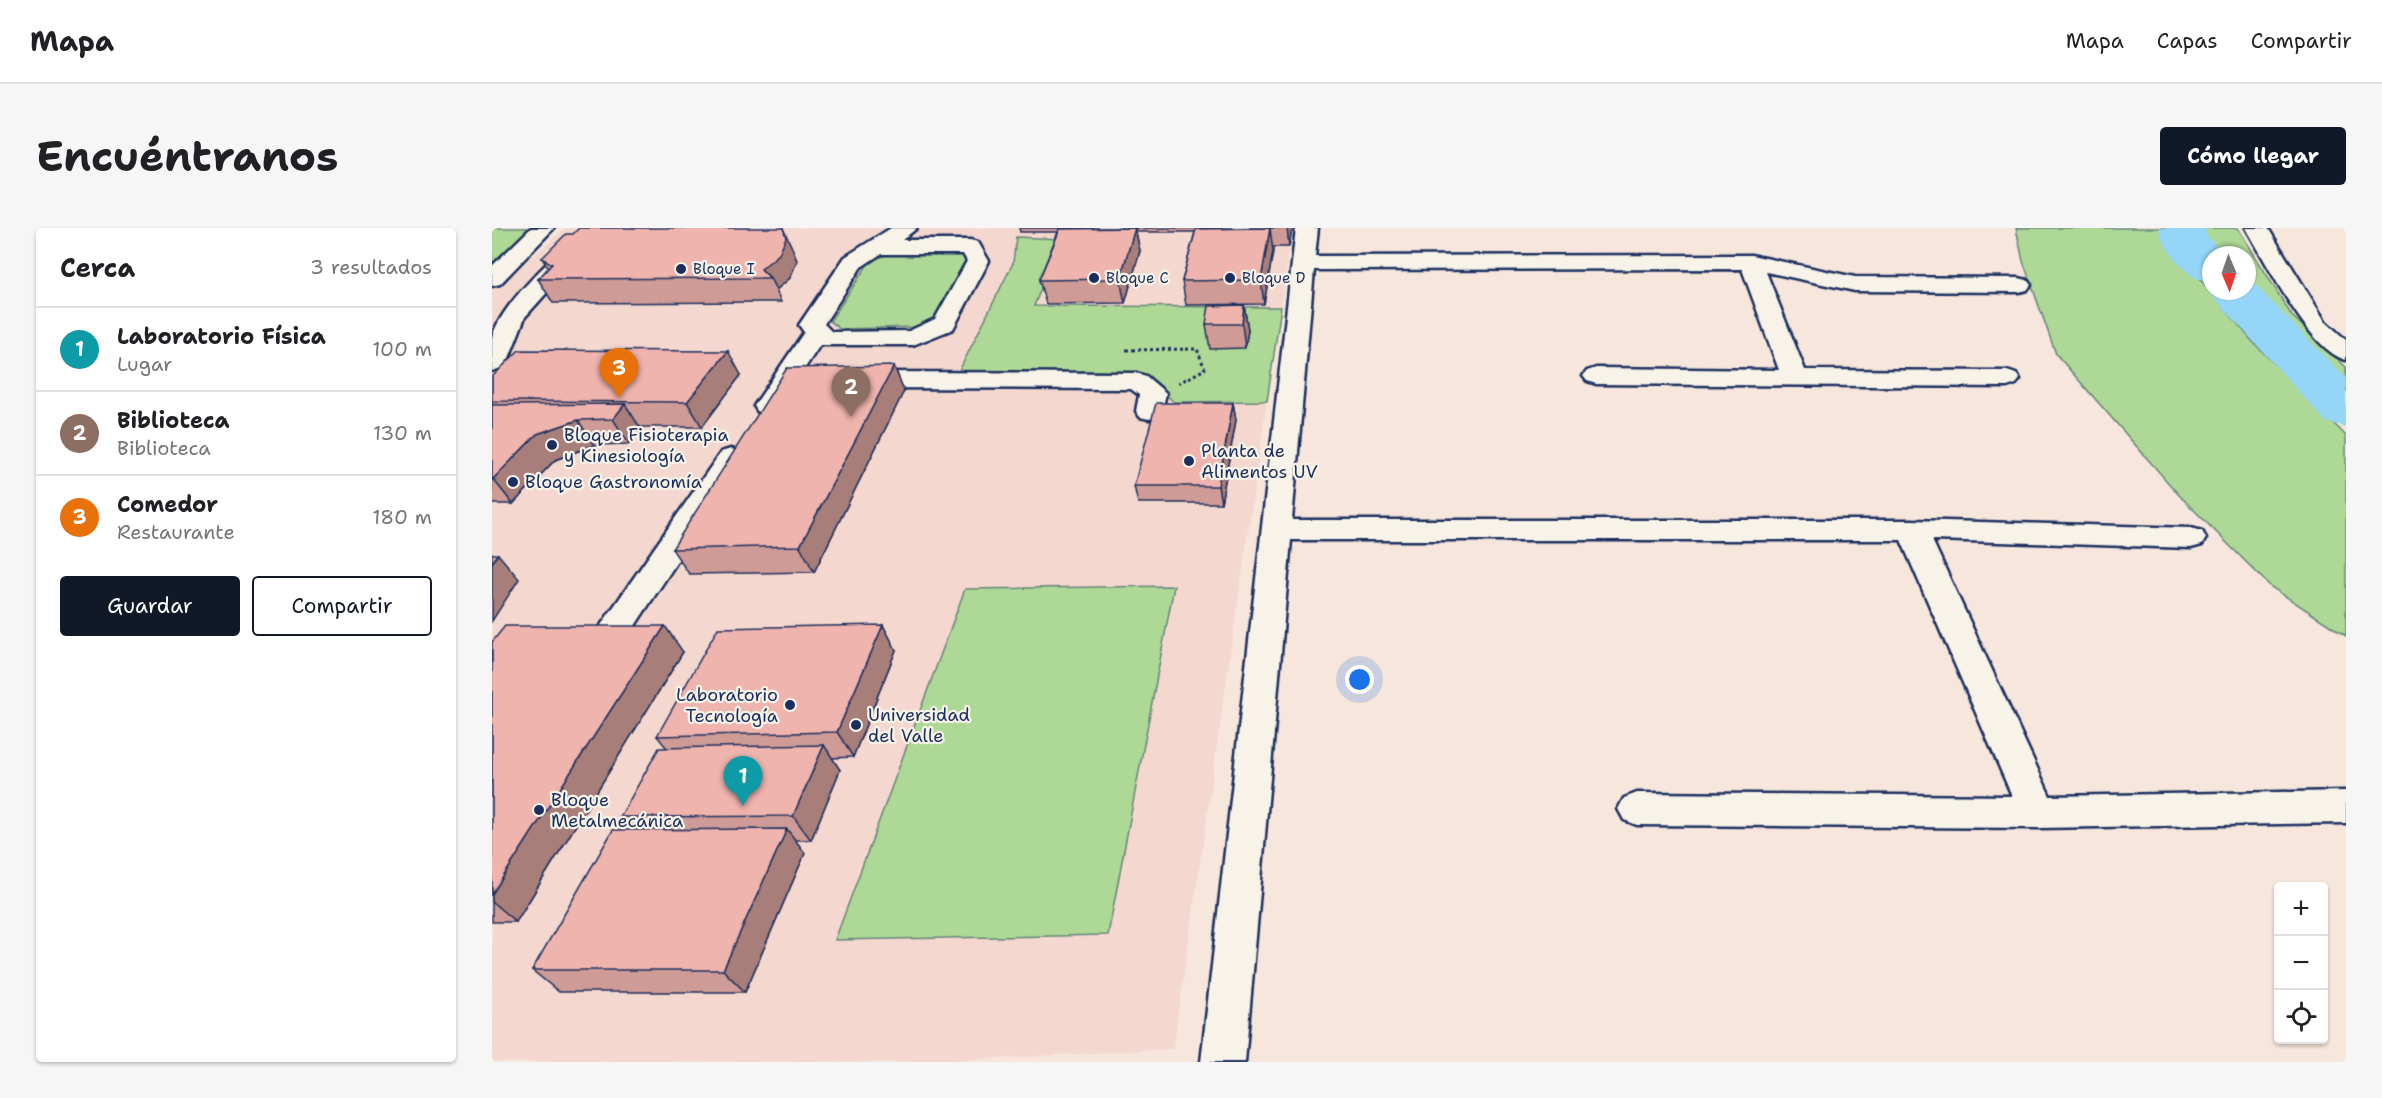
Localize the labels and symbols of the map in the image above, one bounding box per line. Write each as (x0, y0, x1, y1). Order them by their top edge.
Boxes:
north arrow (2202, 246, 2256, 300)
place label: Bloque I (693, 259, 755, 279)
marker: Bloque I (674, 262, 688, 276)
place label: Bloque C (1106, 268, 1169, 288)
place label: Bloque D (1242, 268, 1306, 288)
marker: Bloque C (1087, 271, 1101, 285)
marker: Bloque D (1223, 271, 1237, 285)
pin: 3 (600, 348, 638, 398)
pin: 2 (832, 368, 870, 417)
place label: Bloque Fisioterapia y Kinesiología (564, 423, 729, 468)
marker: Bloque Fisioterapia y Kinesiología (545, 438, 559, 452)
place label: Planta de Alimentos UV (1201, 439, 1318, 484)
marker: Planta de Alimentos UV (1182, 454, 1196, 468)
place label: Bloque Gastronomía (525, 470, 702, 494)
marker: Bloque Gastronomía (506, 475, 520, 489)
your location (1345, 665, 1374, 694)
place label: Laboratorio Tecnología (676, 683, 778, 728)
marker: Laboratorio Tecnología (783, 698, 797, 712)
place label: Universidad del Valle (868, 703, 970, 748)
marker: Universidad del Valle (849, 718, 863, 732)
pin: 1 (724, 756, 762, 806)
place label: Bloque Metalmecánica (551, 788, 683, 833)
marker: Bloque Metalmecánica (532, 803, 546, 817)

